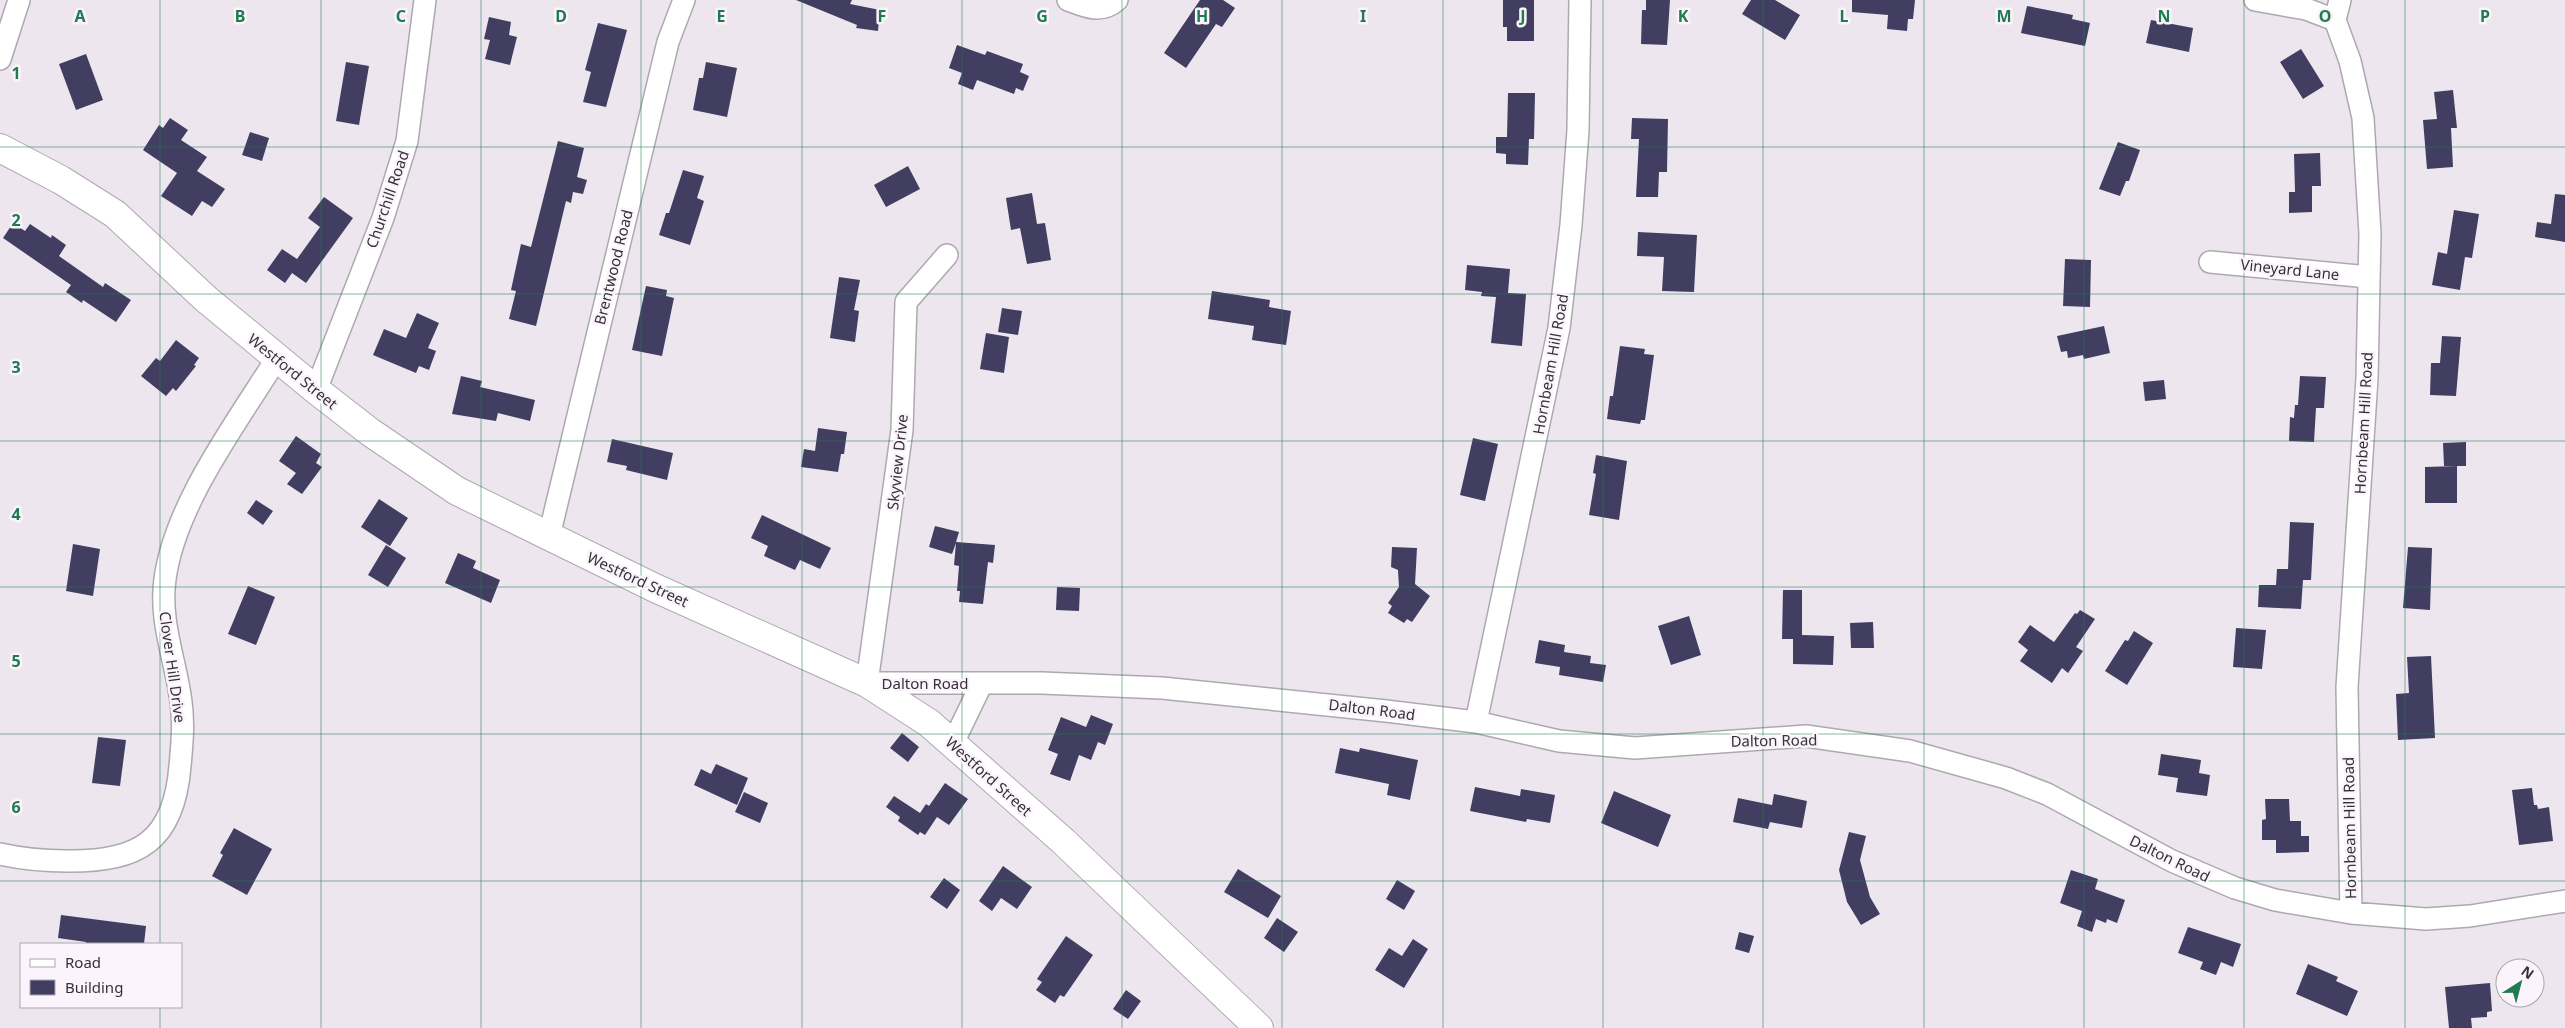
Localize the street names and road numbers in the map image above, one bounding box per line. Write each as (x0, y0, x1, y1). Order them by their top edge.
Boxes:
street label: Churchill Road (361, 148, 413, 250)
street label: Brentwood Road (589, 207, 637, 327)
street label: Vineyard Lane (2240, 254, 2340, 284)
street label: Hornbeam Hill Road (1528, 292, 1572, 436)
street label: Westford Street (244, 329, 342, 414)
street label: Hornbeam Hill Road (2349, 351, 2377, 495)
street label: Skyview Drive (882, 413, 912, 511)
street label: Westford Street (584, 547, 693, 612)
street label: Clover Hill Drive (155, 610, 191, 724)
street label: Dalton Road (882, 673, 968, 693)
street label: Dalton Road (1328, 694, 1416, 724)
street label: Dalton Road (1730, 729, 1818, 751)
street label: Westford Street (941, 732, 1037, 821)
street label: Hornbeam Hill Road (2338, 757, 2360, 899)
street label: Dalton Road (2127, 830, 2213, 886)

